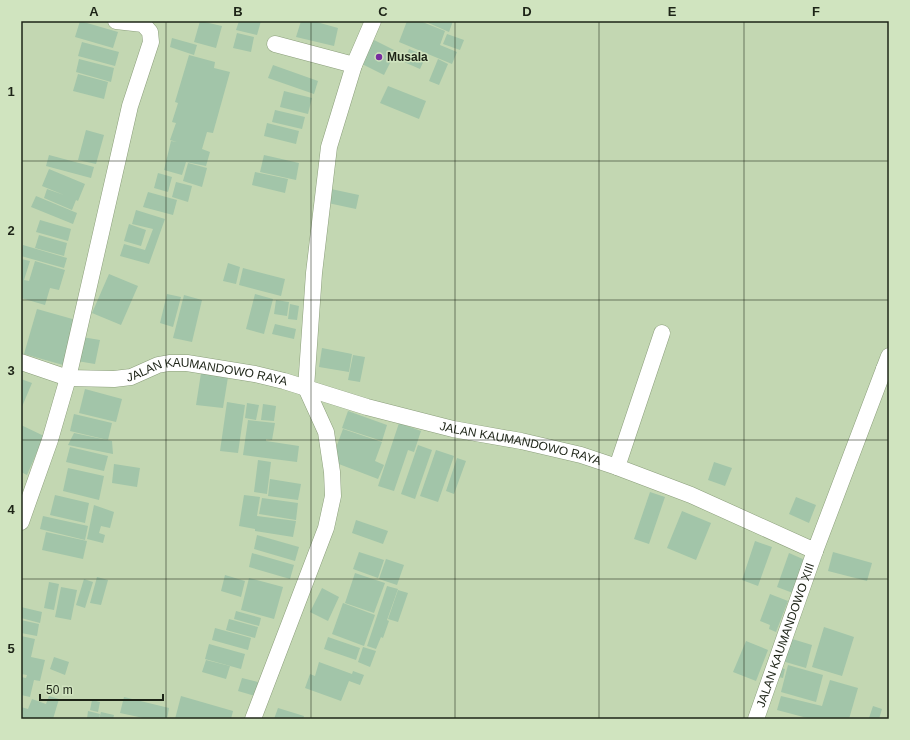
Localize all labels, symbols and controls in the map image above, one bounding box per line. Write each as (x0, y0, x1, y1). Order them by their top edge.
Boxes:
text: A (89, 4, 99, 19)
text: B (233, 4, 243, 19)
text: C (378, 4, 388, 19)
text: D (522, 4, 532, 19)
text: E (668, 4, 677, 19)
text: F (812, 4, 820, 19)
place label: Musala (387, 50, 428, 64)
marker: Musala (374, 52, 384, 62)
text: 1 (7, 84, 15, 99)
text: 2 (7, 223, 15, 238)
street label: JALAN KAUMANDOWO RAYA (126, 355, 289, 389)
text: 3 (7, 363, 15, 378)
street label: JALAN KAUMANDOWO RAYA (438, 419, 603, 468)
text: 4 (7, 502, 15, 517)
street label: JALAN KAUMANDOWO XIII (754, 561, 817, 709)
text: 5 (7, 641, 15, 656)
scale bar (40, 676, 163, 702)
text: 50 m (46, 683, 73, 697)

